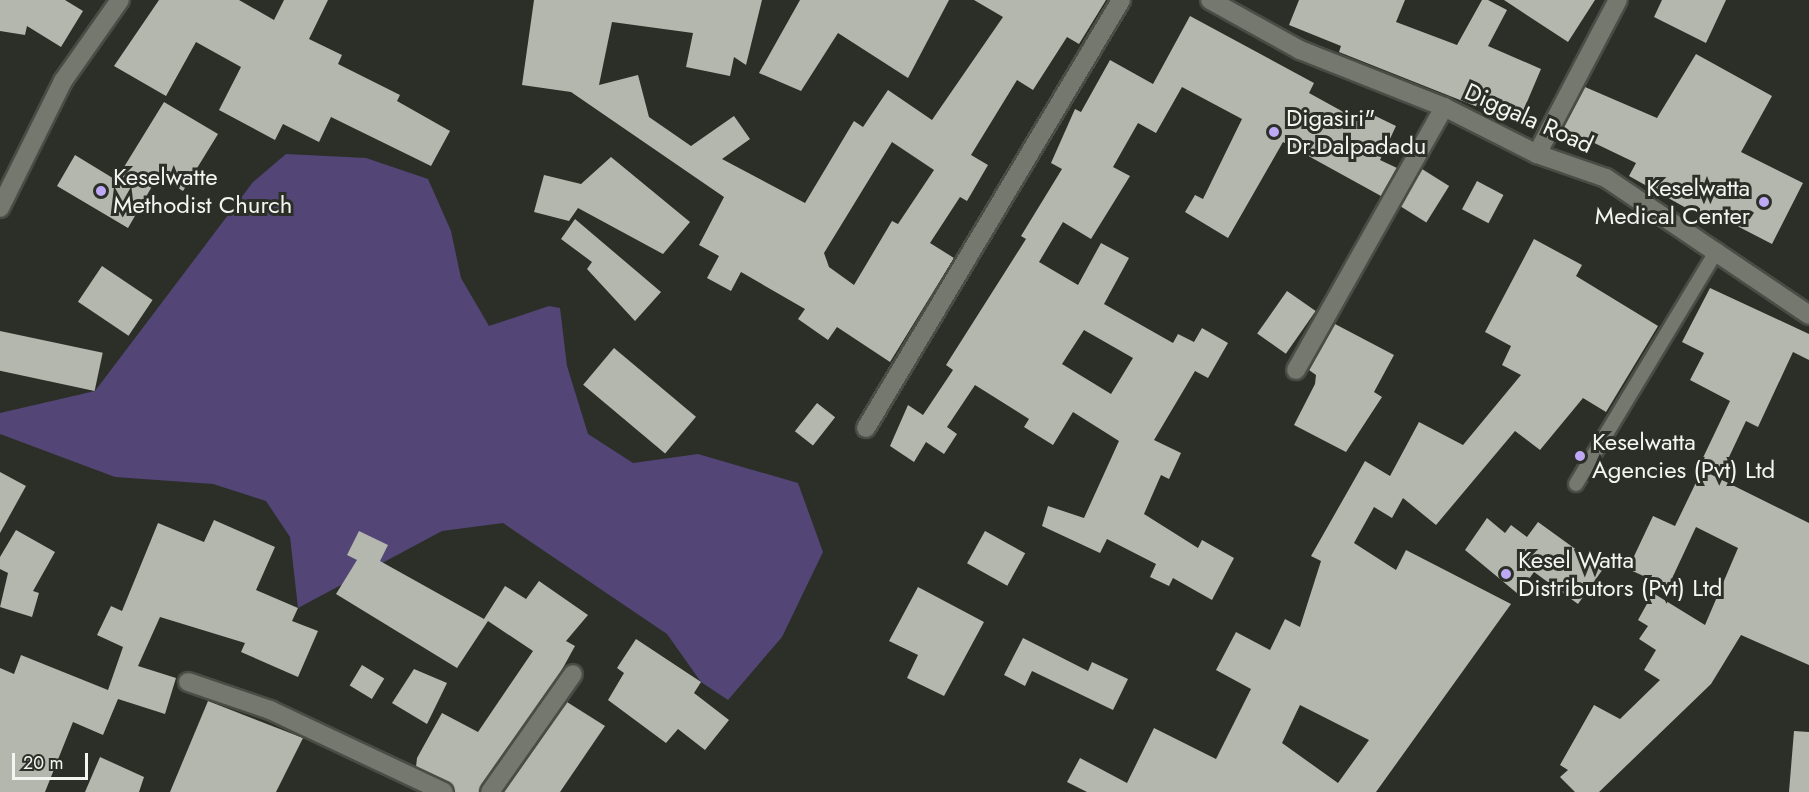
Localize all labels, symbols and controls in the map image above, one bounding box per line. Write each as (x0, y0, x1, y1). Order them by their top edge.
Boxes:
street label: Diggala Road (1460, 77, 1598, 159)
place label: Digasiri" Dr.Dalpadadu (1286, 104, 1426, 160)
marker: Digasiri" Dr.Dalpadadu (1267, 125, 1281, 139)
place label: Keselwatte Methodist Church (113, 163, 292, 219)
place label: Keselwatta Medical Center (1595, 174, 1750, 230)
marker: Keselwatte Methodist Church (94, 184, 108, 198)
marker: Keselwatta Medical Center (1755, 193, 1773, 211)
place label: Keselwatta Agencies (Pvt) Ltd (1592, 428, 1775, 484)
marker: Keselwatta Agencies (Pvt) Ltd (1573, 449, 1587, 463)
place label: Kesel Watta Distributors (Pvt) Ltd (1518, 546, 1723, 602)
marker: Kesel Watta Distributors (Pvt) Ltd (1499, 567, 1513, 581)
scale bar (15, 741, 92, 779)
text: 20 m (23, 750, 63, 776)

